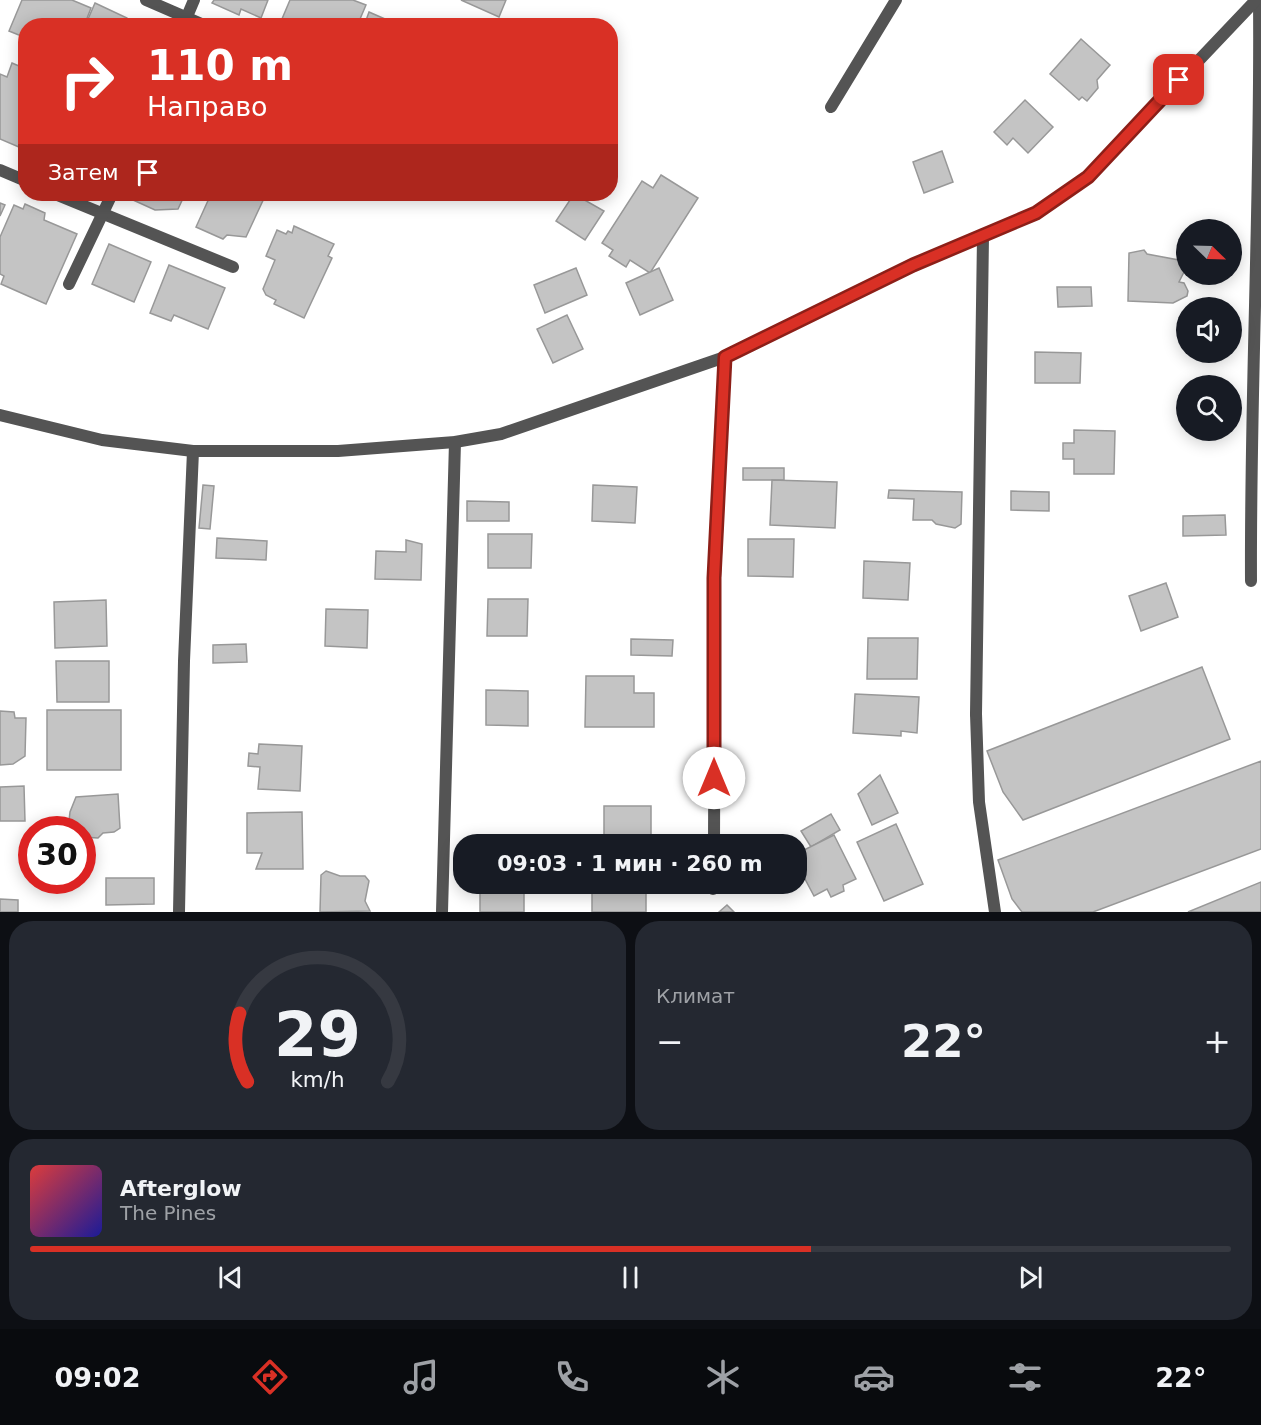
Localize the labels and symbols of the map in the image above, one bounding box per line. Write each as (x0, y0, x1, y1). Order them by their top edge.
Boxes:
pin (1153, 54, 1204, 105)
north arrow (1176, 219, 1242, 285)
position arrow (682, 746, 746, 810)
speed limit sign: 30 (18, 816, 96, 894)

